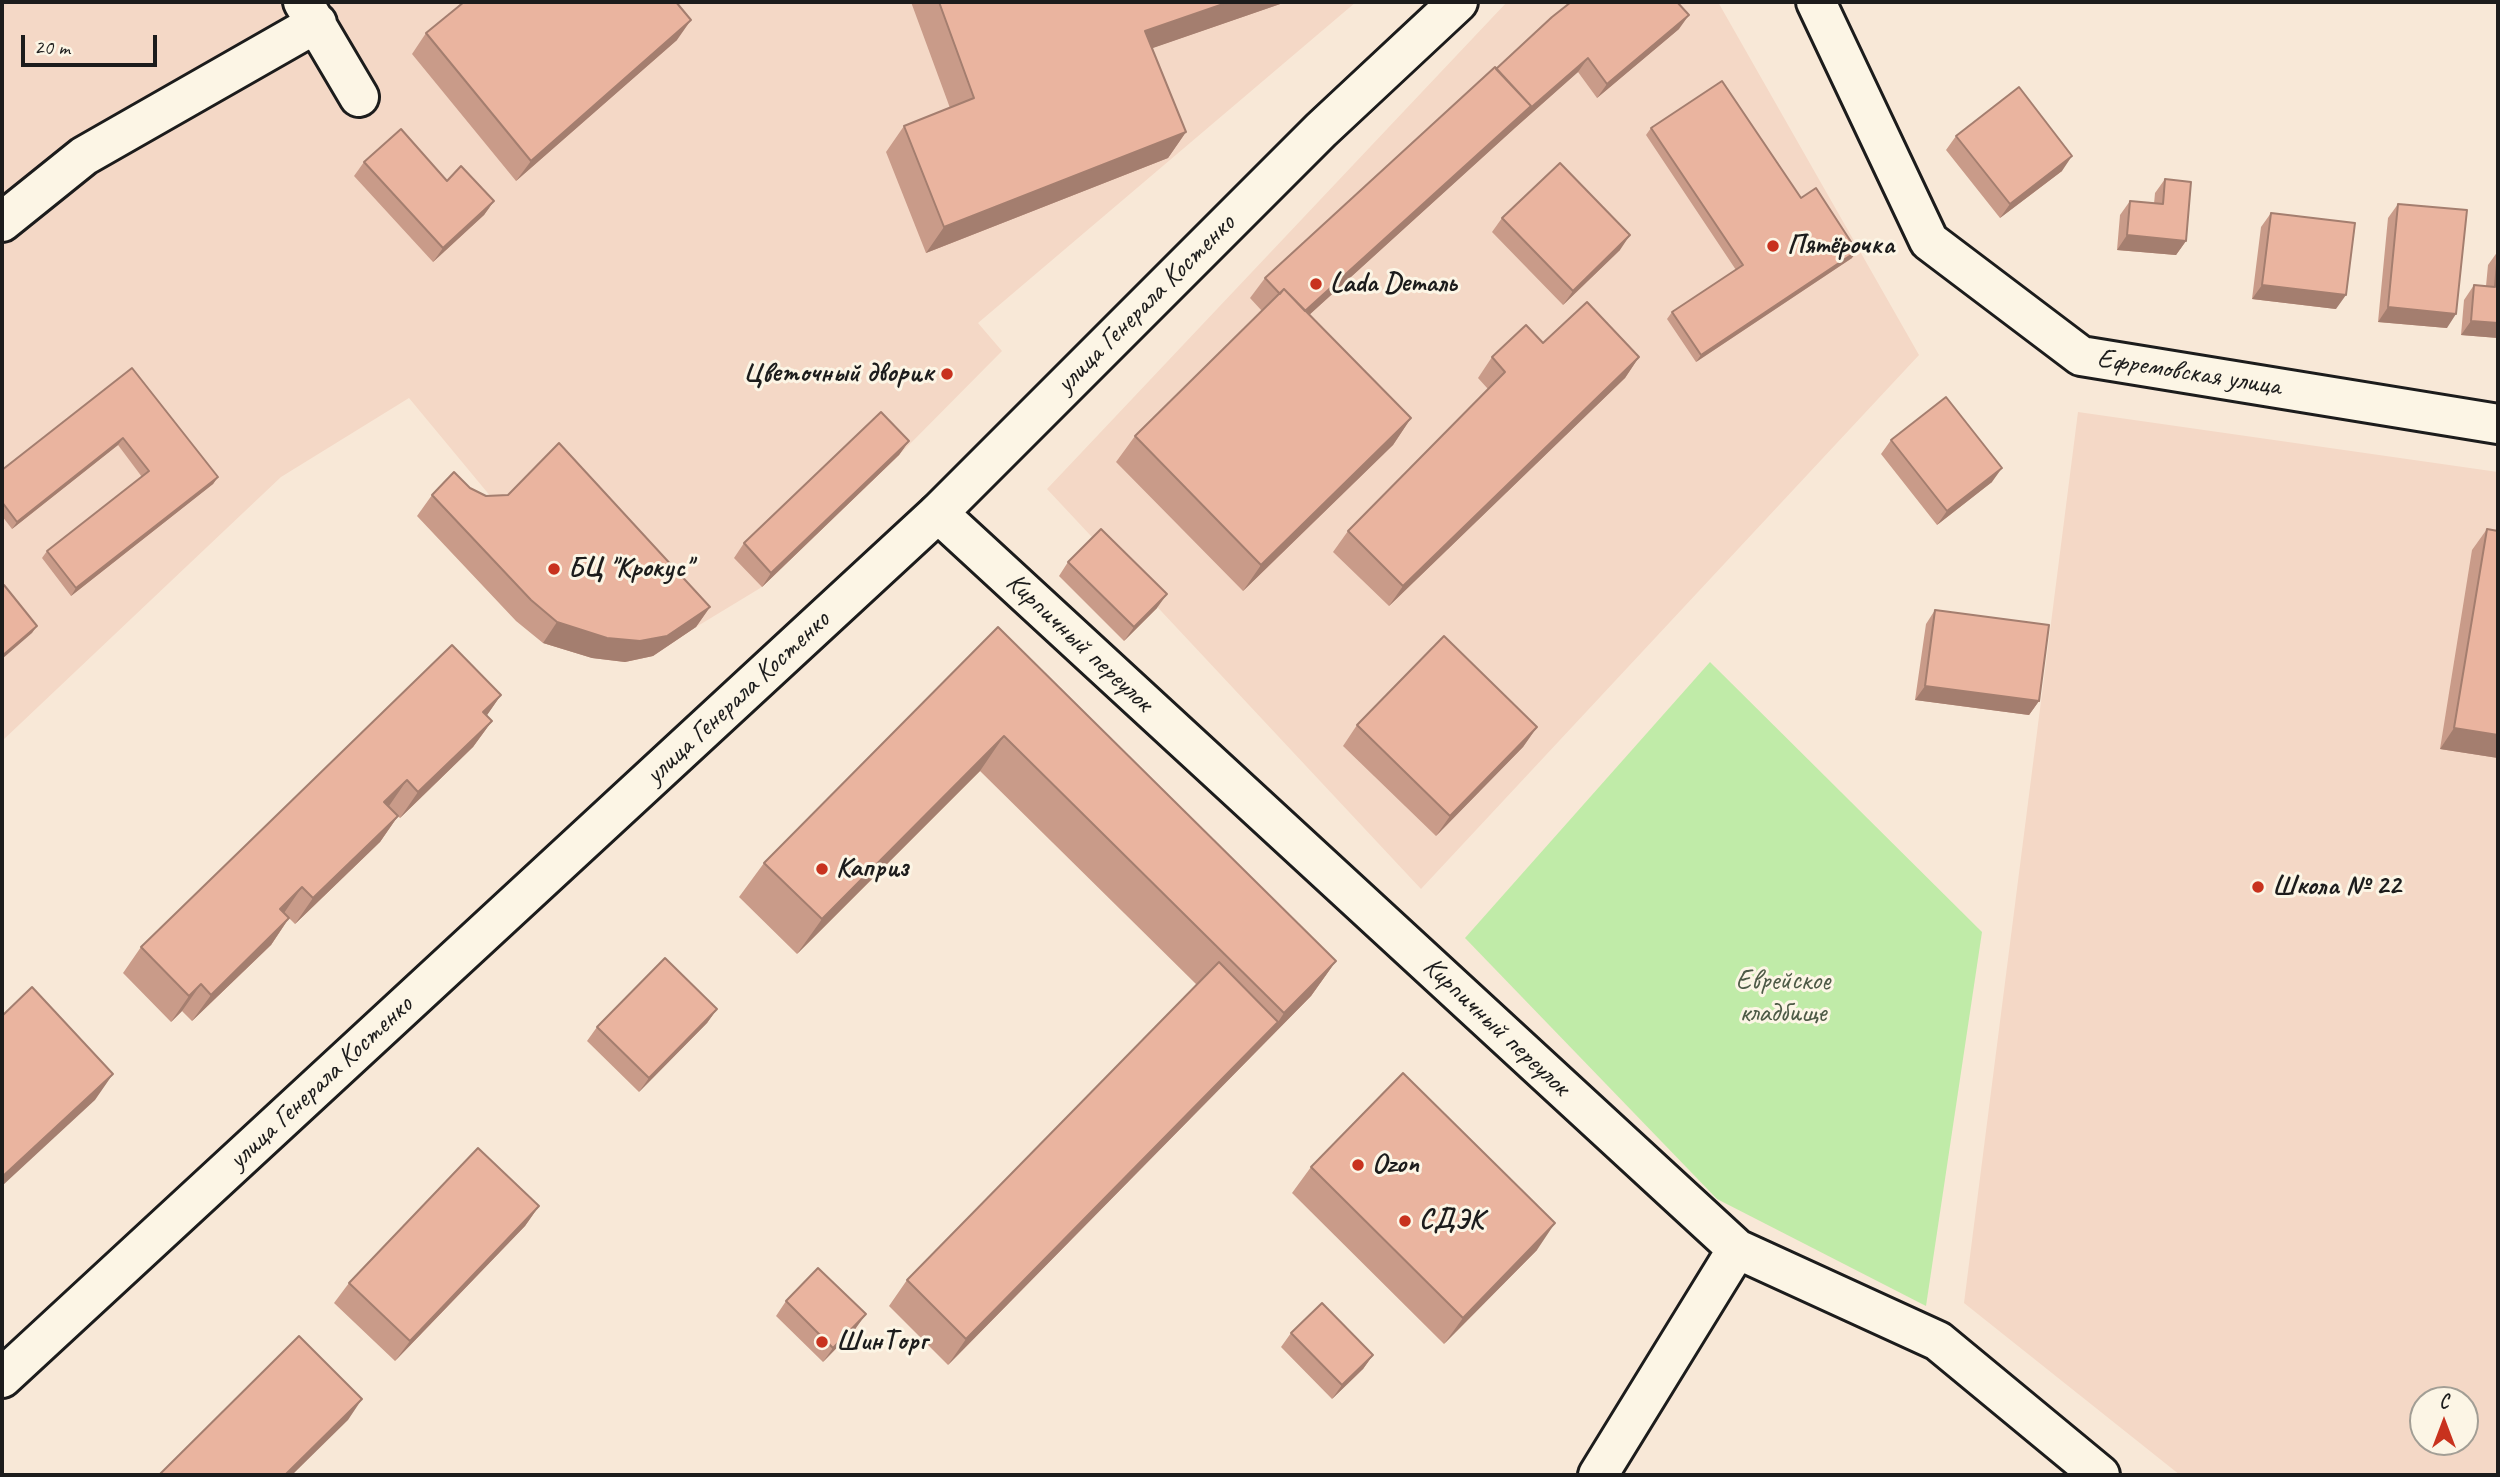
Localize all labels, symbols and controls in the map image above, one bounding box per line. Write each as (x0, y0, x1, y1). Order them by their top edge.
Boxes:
scale bar (24, 21, 161, 65)
text: 20 m (34, 34, 70, 60)
street label: улица Генерала Костенко (1049, 207, 1243, 401)
place label: Пятёрочка (1787, 229, 1894, 263)
marker: Пятёрочка (1765, 238, 1781, 254)
place label: Lada Dеталь (1330, 267, 1457, 301)
marker: Lada Dеталь (1308, 276, 1324, 292)
street label: Ефремовская улица (2095, 342, 2283, 404)
place label: Цветочный дворик (743, 357, 933, 391)
marker: Цветочный дворик (939, 366, 955, 382)
place label: БЦ "Крокус" (568, 552, 692, 586)
marker: БЦ "Крокус" (546, 561, 562, 577)
street label: Кирпичный переулок (999, 566, 1159, 720)
street label: улица Генерала Костенко (639, 604, 837, 792)
place label: Каприз (836, 852, 908, 886)
marker: Каприз (814, 861, 830, 877)
place label: Школа № 22 (2272, 870, 2401, 904)
marker: Школа № 22 (2250, 879, 2266, 895)
street label: Кирпичный переулок (1416, 950, 1576, 1104)
park label: Еврейское кладбище (1736, 965, 1830, 1031)
street label: улица Генерала Костенко (222, 989, 420, 1177)
place label: Ozon (1372, 1148, 1419, 1182)
marker: Ozon (1350, 1157, 1366, 1173)
place label: СДЭК (1419, 1204, 1483, 1238)
marker: СДЭК (1397, 1213, 1413, 1229)
place label: ШинТорг (836, 1325, 927, 1359)
marker: ШинТорг (814, 1334, 830, 1350)
north arrow (2409, 1386, 2479, 1456)
text: С (2439, 1390, 2449, 1414)

